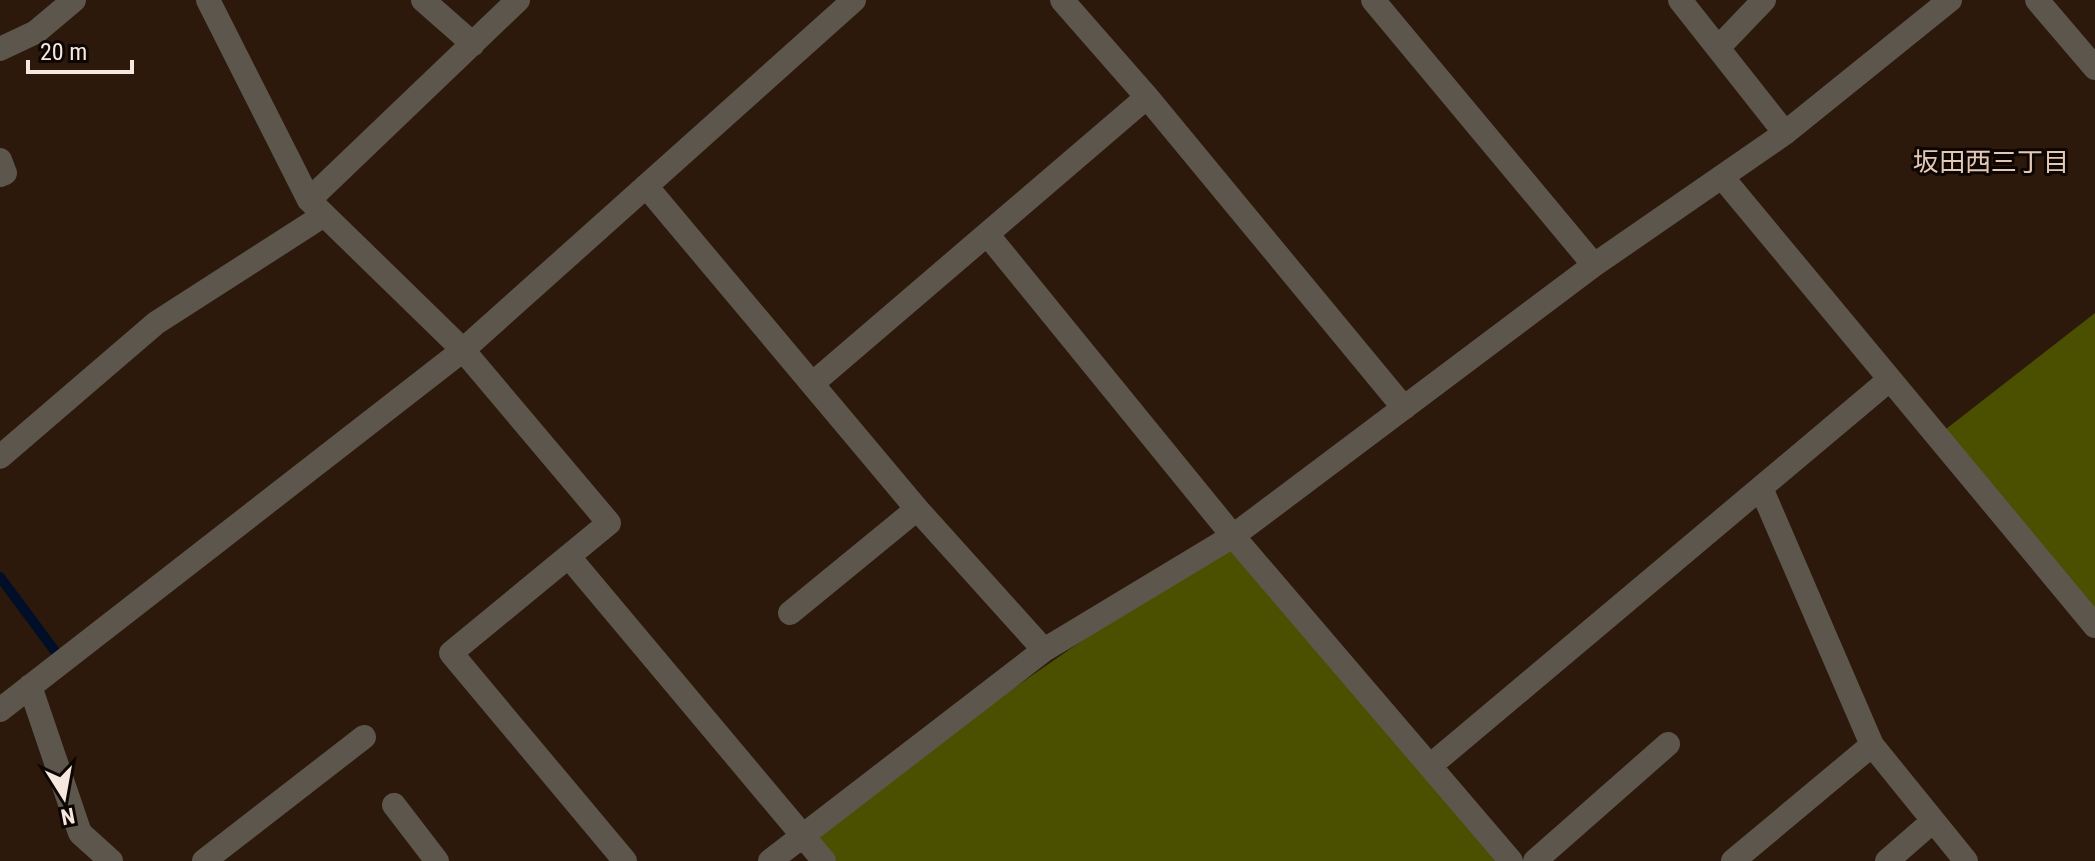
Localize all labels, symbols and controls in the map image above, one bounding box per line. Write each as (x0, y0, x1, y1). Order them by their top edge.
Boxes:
scale bar (28, 24, 132, 74)
text: 20 m (40, 38, 87, 66)
district label: 坂田西三丁目 (1913, 147, 2069, 177)
north arrow (24, 757, 104, 837)
text: N (59, 803, 77, 830)

